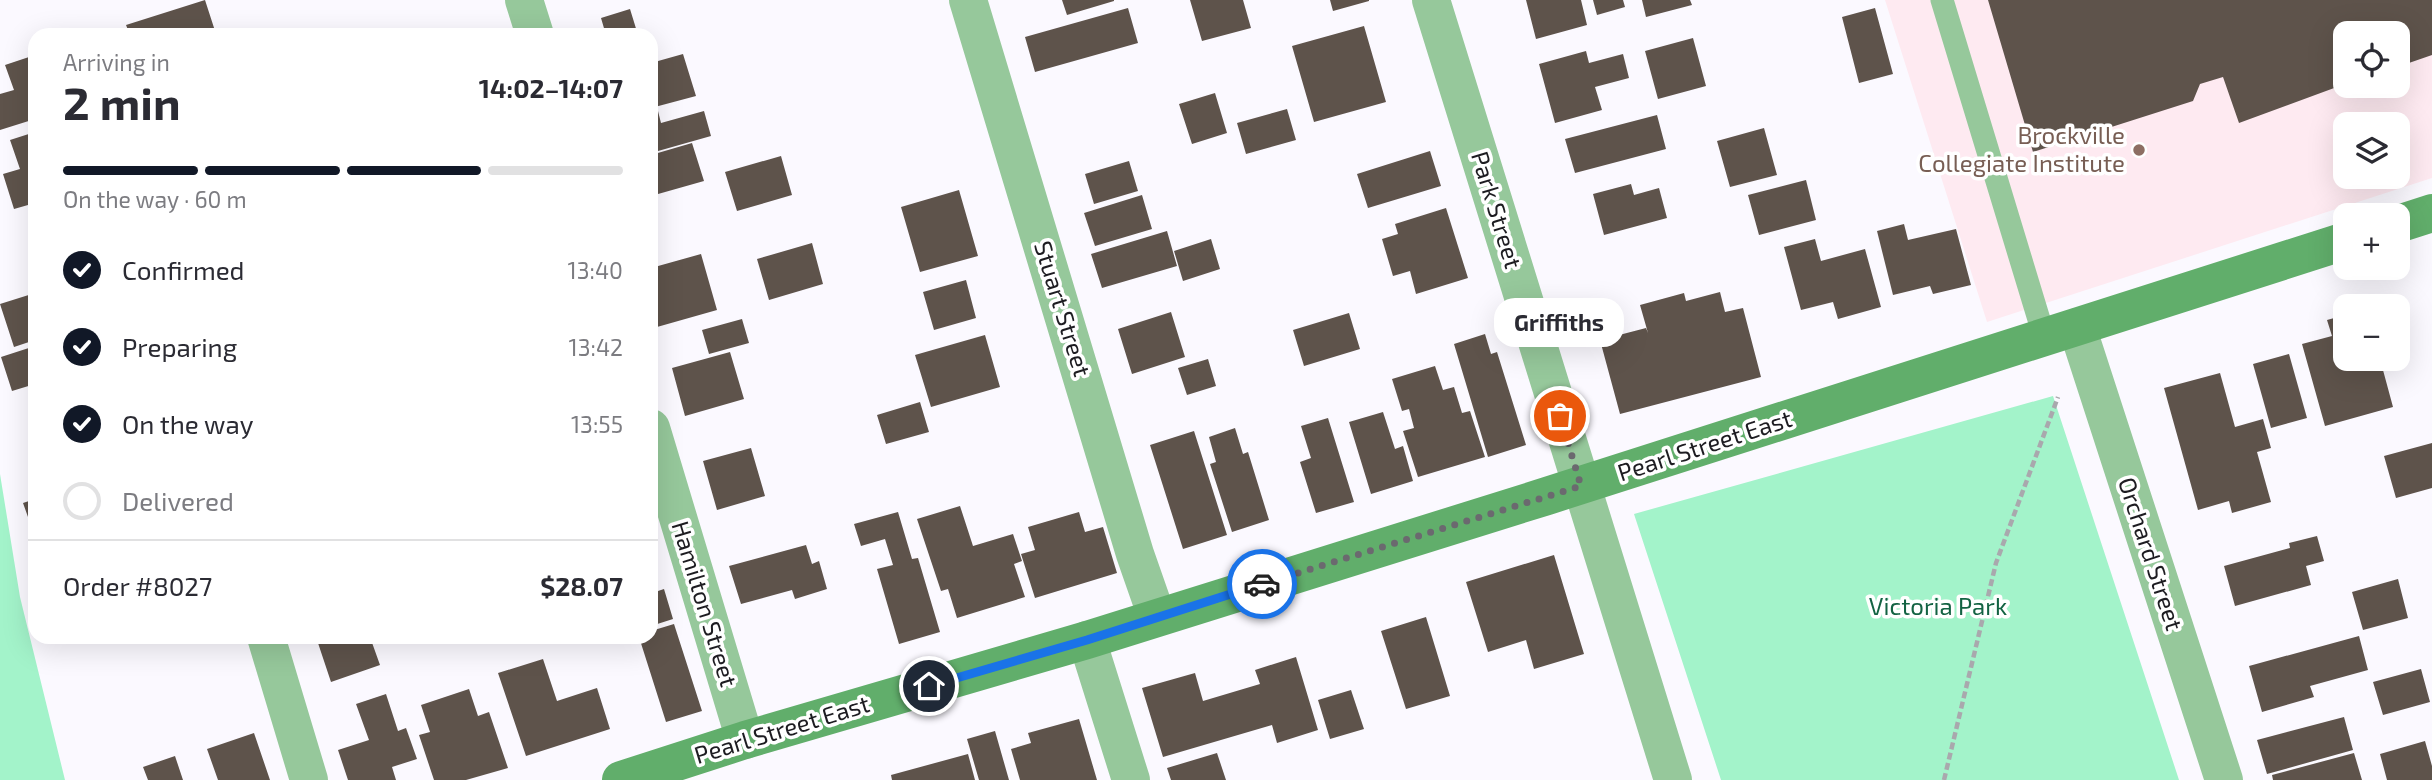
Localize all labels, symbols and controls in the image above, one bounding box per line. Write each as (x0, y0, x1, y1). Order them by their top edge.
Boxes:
map controls (2333, 21, 2410, 371)
button: locate (2333, 21, 2410, 98)
text: Arriving in (63, 48, 170, 76)
text: 14:02–14:07 (479, 72, 623, 103)
text: 2 min (63, 74, 181, 129)
button: layers (2333, 112, 2410, 189)
place label: Brockville Collegiate Institute (1918, 120, 2125, 177)
marker: Brockville Collegiate Institute (2131, 142, 2147, 158)
street label: Park Street (1466, 148, 1529, 272)
text: On the way · 60 m (63, 185, 247, 213)
button: + (2333, 203, 2410, 280)
street label: Stuart Street (1029, 237, 1098, 380)
icon: check (63, 251, 101, 289)
text: Confirmed (122, 254, 245, 285)
text: 13:40 (568, 256, 623, 284)
button: − (2333, 294, 2410, 371)
callout: Griffiths (1495, 297, 1625, 346)
text: Griffiths (1514, 308, 1604, 336)
icon: check (63, 328, 101, 366)
text: Preparing (122, 331, 237, 362)
text: 13:42 (569, 333, 623, 361)
pin (1530, 386, 1590, 446)
icon: bag (1541, 397, 1579, 435)
street label: Pearl Street East (1614, 403, 1795, 486)
icon: check (63, 405, 101, 443)
text: On the way (122, 408, 253, 439)
text: 13:55 (571, 410, 623, 438)
street label: Orchard Street (2113, 473, 2190, 634)
text: Delivered (122, 485, 234, 516)
street label: Hamilton Street (666, 517, 744, 690)
courier (1227, 549, 1297, 619)
icon: car (1243, 565, 1281, 603)
text: Order #8027 (63, 570, 212, 601)
text: $28.07 (540, 570, 623, 601)
park label: Victoria Park (1869, 591, 2007, 620)
pin (899, 656, 959, 716)
icon: home (910, 667, 948, 705)
street label: Pearl Street East (690, 688, 873, 769)

